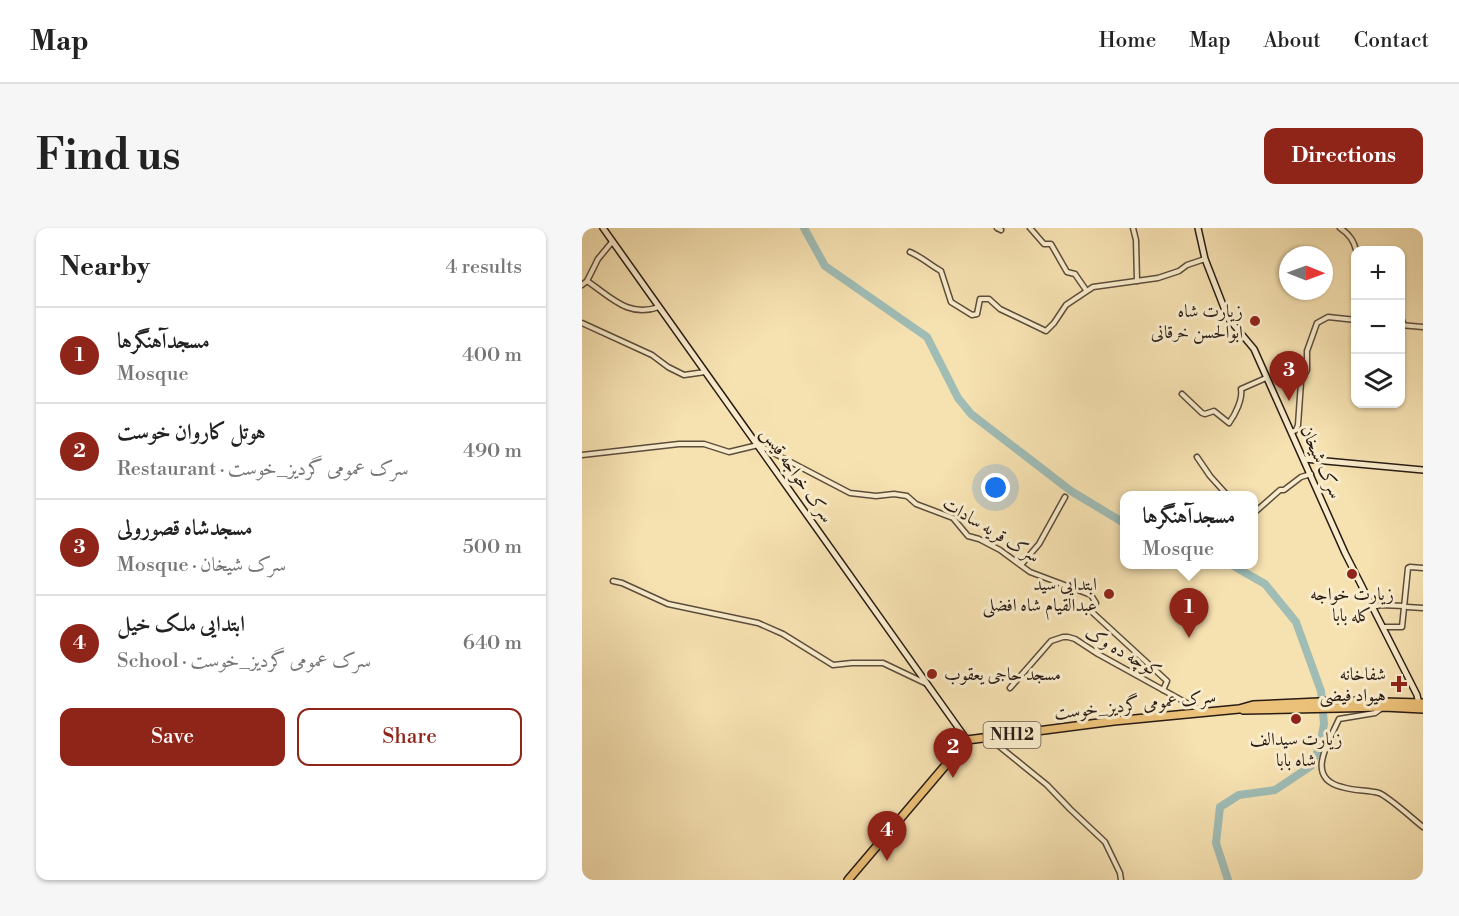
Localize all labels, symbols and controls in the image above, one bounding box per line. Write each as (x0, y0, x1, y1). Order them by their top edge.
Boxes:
text: Map (30, 24, 89, 59)
text: Home (1099, 28, 1156, 54)
text: Map (1189, 28, 1231, 54)
text: About (1264, 28, 1321, 54)
text: Contact (1354, 28, 1429, 54)
button: Directions (1264, 128, 1423, 184)
text: Find us (36, 130, 180, 183)
north arrow (1279, 246, 1333, 300)
map controls (1351, 246, 1405, 408)
button: + (1351, 246, 1405, 300)
text: Nearby (60, 251, 150, 283)
text: 4 results (445, 255, 522, 280)
place label: زیارت شاه ابوالحسن خرقانی (1151, 300, 1243, 344)
button: − (1351, 300, 1405, 354)
marker: زیارت شاه ابوالحسن خرقانی (1248, 314, 1262, 328)
text: مسجدآهنگرها (117, 328, 210, 355)
text: 1 (75, 343, 84, 368)
text: 400 m (462, 343, 522, 368)
pin: 3 (1270, 352, 1308, 401)
button: layers (1351, 354, 1405, 408)
text: Mosque (117, 362, 189, 387)
text: هوتل کاروان خوست (117, 419, 266, 446)
street label: سرک شیخان (1295, 422, 1347, 502)
street label: سرک خواجه قیس (756, 423, 838, 527)
text: 2 (73, 439, 86, 464)
text: 490 m (463, 439, 522, 464)
text: Restaurant · سرک عمومی گردیز_خوست (117, 457, 409, 482)
your location (981, 473, 1010, 502)
popup (1120, 491, 1258, 569)
street label: سرک قریه سادات (938, 492, 1044, 568)
text: مسجدآهنگرها (1143, 503, 1235, 530)
text: مسجدشاه قصورولی (117, 515, 253, 542)
text: 3 (73, 535, 86, 560)
text: 500 m (463, 535, 522, 560)
text: Mosque (1143, 537, 1214, 562)
text: Mosque · سرک شیخان (117, 553, 286, 578)
marker: زیارت خواجه کله بابا (1345, 567, 1359, 581)
place label: ابتدایی سید عبدالقیام شاه افضلی (982, 573, 1097, 621)
place label: زیارت خواجه کله بابا (1310, 583, 1394, 627)
marker: ابتدایی سید عبدالقیام شاه افضلی (1102, 587, 1116, 601)
pin: 1 (1170, 588, 1208, 638)
text: ابتدایی ملک خیل (117, 611, 245, 638)
street label: کوچه ده وک (1080, 621, 1165, 684)
text: 4 (73, 631, 86, 656)
text: 640 m (463, 631, 522, 656)
text: School · سرک عمومی گردیز_خوست (117, 649, 371, 674)
place label: مسجد حاجی یعقوب (944, 663, 1061, 686)
place label: شفاخانه هیواد فیضی (1320, 663, 1386, 708)
marker: مسجد حاجی یعقوب (925, 667, 939, 681)
marker: شفاخانه هیواد فیضی (1390, 675, 1408, 693)
street label: سرک عمومی گردیز_خوست (1053, 684, 1217, 725)
button: Save (60, 708, 285, 766)
button: Share (297, 708, 522, 766)
marker: زیارت سیدالف شاه بابا (1289, 712, 1303, 726)
road number: NH12 (984, 722, 1040, 748)
pin: 2 (934, 728, 973, 778)
place label: زیارت سیدالف شاه بابا (1250, 728, 1342, 772)
pin: 4 (868, 812, 906, 861)

